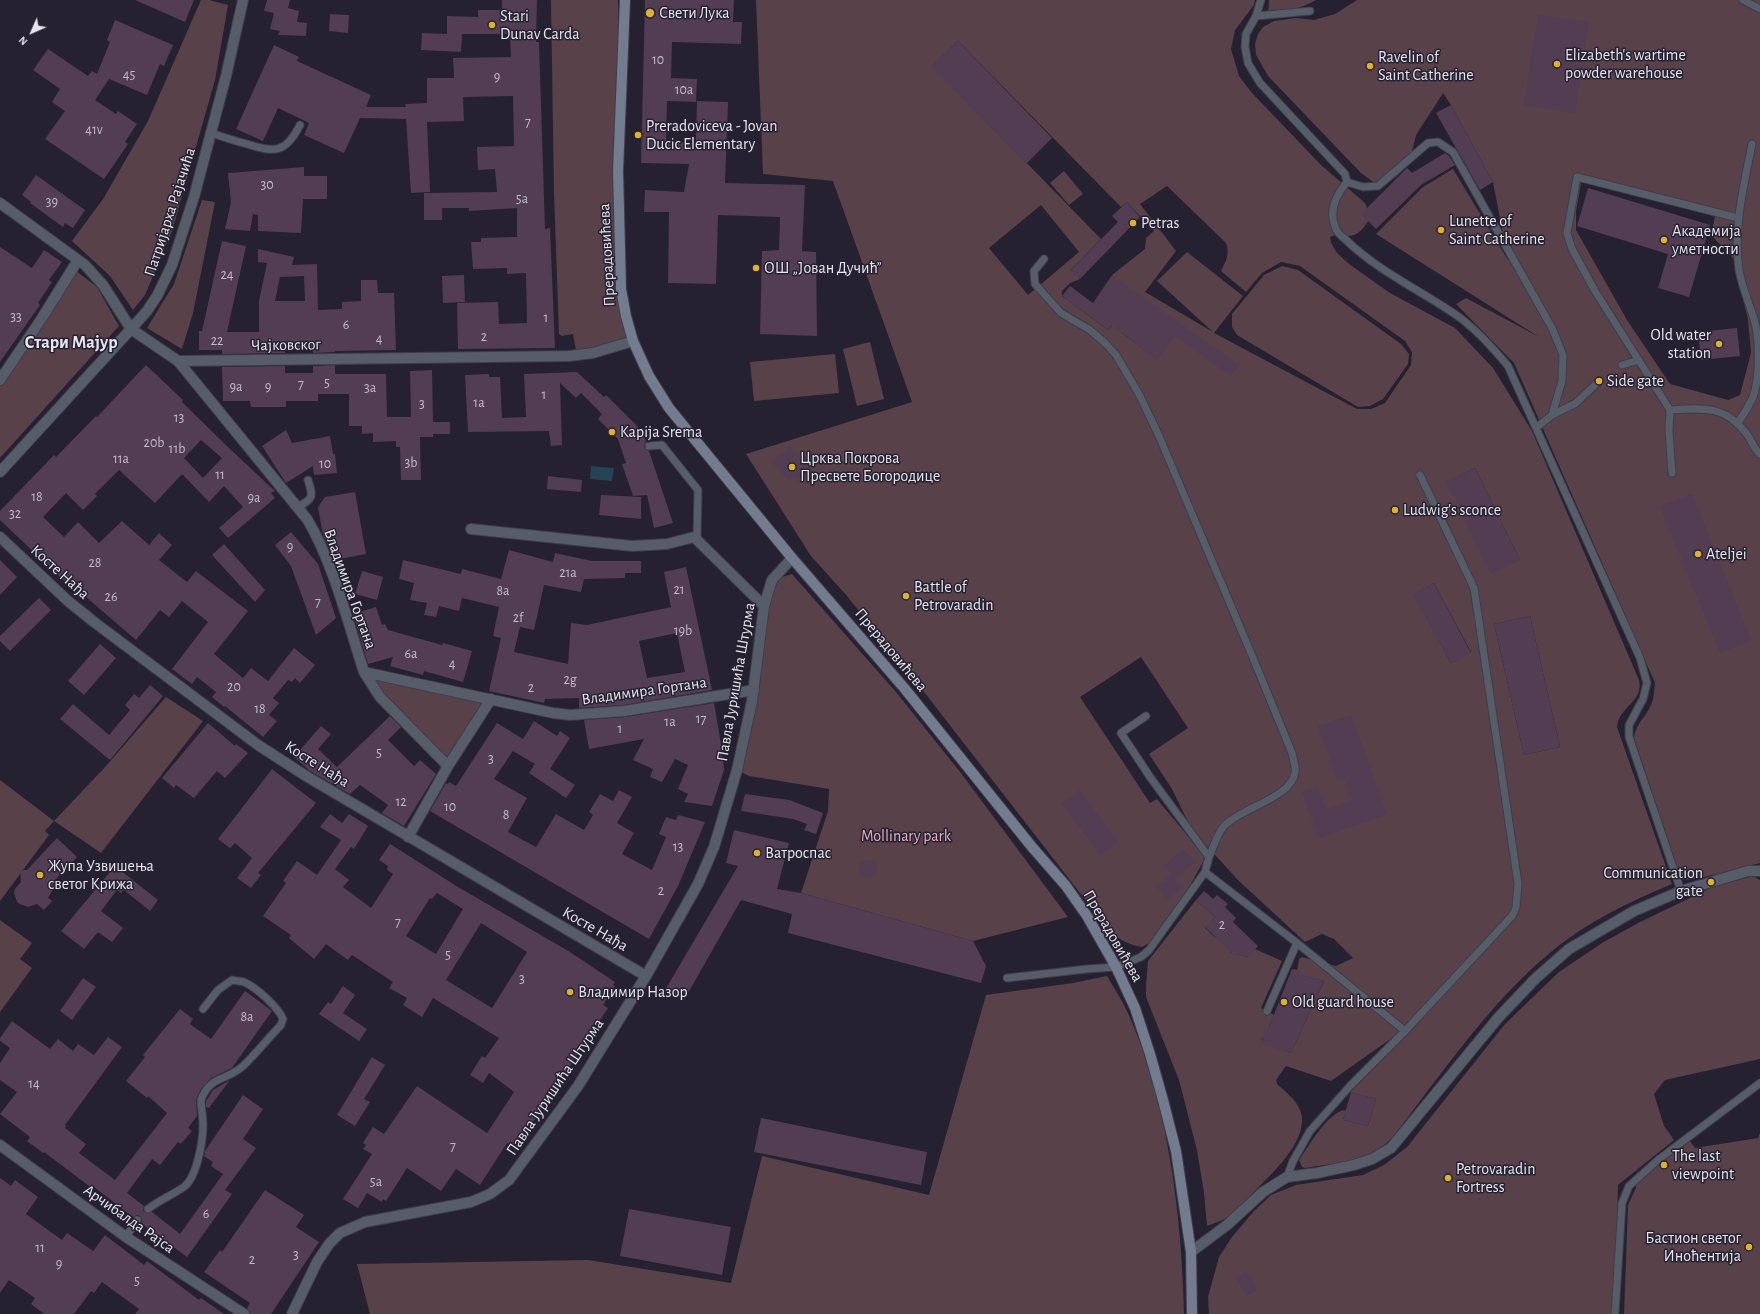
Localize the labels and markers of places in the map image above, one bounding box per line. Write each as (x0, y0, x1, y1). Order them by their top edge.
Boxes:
place label: Свети Лука (659, 3, 730, 23)
place label: Stari Dunav Carda (500, 6, 580, 44)
marker: Свети Лука (644, 7, 656, 19)
marker: Stari Dunav Carda (487, 20, 497, 30)
place label: Elizabeth's wartime powder warehouse (1565, 45, 1686, 83)
place label: Ravelin of Saint Catherine (1378, 47, 1474, 85)
marker: Elizabeth's wartime powder warehouse (1552, 59, 1562, 69)
marker: Ravelin of Saint Catherine (1365, 61, 1375, 71)
place label: Preradoviceva - Jovan Ducic Elementary (646, 116, 777, 154)
marker: Preradoviceva - Jovan Ducic Elementary (633, 130, 643, 140)
place label: Lunette of Saint Catherine (1449, 211, 1545, 249)
place label: Petras (1141, 213, 1179, 233)
marker: Petras (1128, 218, 1138, 228)
place label: Академија уметности (1672, 221, 1741, 259)
marker: Lunette of Saint Catherine (1436, 225, 1446, 235)
marker: Академија уметности (1659, 235, 1669, 245)
place label: ОШ „Јован Дучић” (764, 258, 881, 278)
marker: ОШ „Јован Дучић” (751, 263, 761, 273)
place label: Old water station (1651, 325, 1711, 363)
marker: Old water station (1714, 339, 1724, 349)
place label: Side gate (1607, 371, 1664, 391)
marker: Side gate (1594, 376, 1604, 386)
place label: Kapija Srema (620, 422, 702, 442)
marker: Kapija Srema (607, 427, 617, 437)
place label: Црква Покрова Пресвете Богородице (800, 448, 940, 486)
marker: Црква Покрова Пресвете Богородице (787, 462, 797, 472)
place label: Ludwig's sconce (1403, 500, 1501, 520)
marker: Ludwig's sconce (1390, 505, 1400, 515)
place label: Ateljei (1706, 544, 1747, 564)
marker: Ateljei (1693, 549, 1703, 559)
place label: Battle of Petrovaradin (914, 577, 993, 615)
marker: Battle of Petrovaradin (901, 591, 911, 601)
place label: Ватроспас (765, 843, 831, 863)
marker: Ватроспас (752, 848, 762, 858)
place label: Жупа Узвишења светог Крижа (48, 856, 154, 894)
place label: Communication gate (1603, 863, 1703, 901)
marker: Жупа Узвишења светог Крижа (35, 870, 45, 880)
marker: Communication gate (1706, 877, 1716, 887)
place label: Владимир Назор (578, 982, 688, 1002)
marker: Владимир Назор (565, 987, 575, 997)
place label: Old guard house (1292, 992, 1394, 1012)
marker: Old guard house (1279, 997, 1289, 1007)
place label: The last viewpoint (1672, 1146, 1734, 1184)
place label: Petrovaradin Fortress (1456, 1159, 1535, 1197)
marker: The last viewpoint (1659, 1160, 1669, 1170)
marker: Petrovaradin Fortress (1443, 1173, 1453, 1183)
place label: Бастион светог Иноћентија (1645, 1228, 1741, 1266)
marker: Бастион светог Иноћентија (1744, 1242, 1754, 1252)

